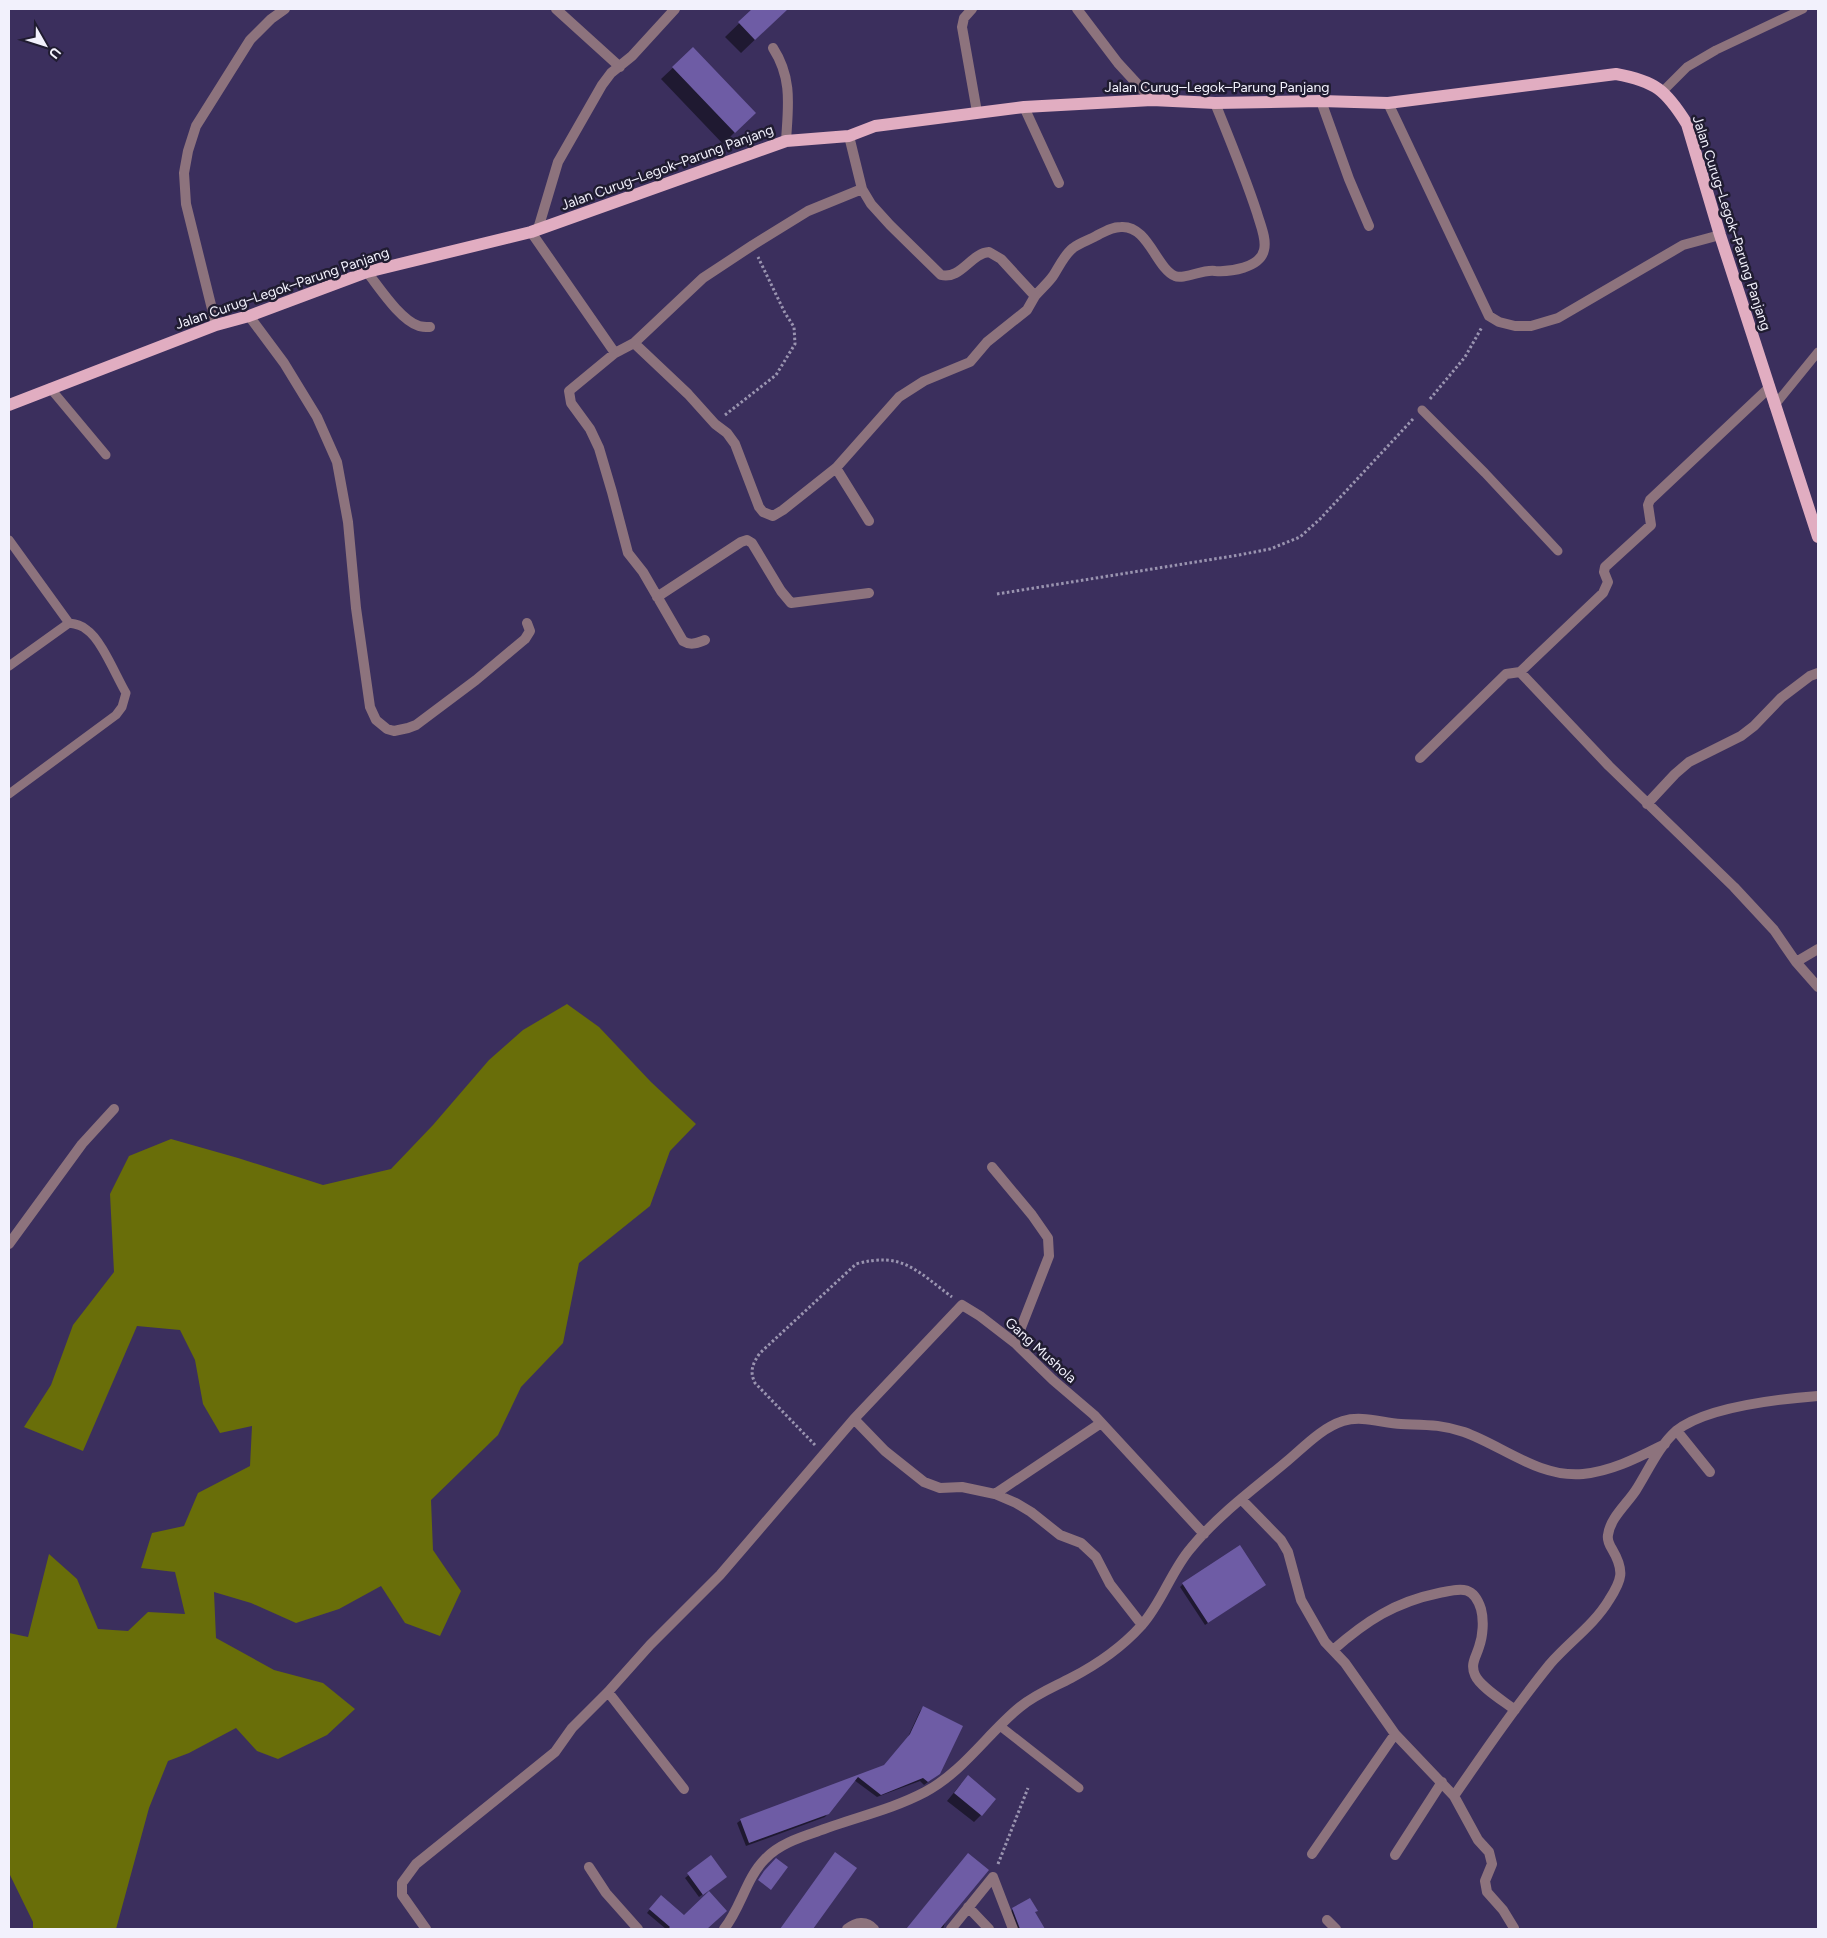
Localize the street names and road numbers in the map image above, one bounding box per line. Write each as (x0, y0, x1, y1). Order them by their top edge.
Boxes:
street label: Jalan Curug–Legok–Parung Panjang (1105, 79, 1329, 96)
street label: Jalan Curug–Legok–Parung Panjang (1689, 114, 1774, 333)
street label: Jalan Curug–Legok–Parung Panjang (559, 121, 776, 214)
street label: Jalan Curug–Legok–Parung Panjang (173, 244, 391, 333)
street label: Gang Mushola (1002, 1314, 1080, 1387)

